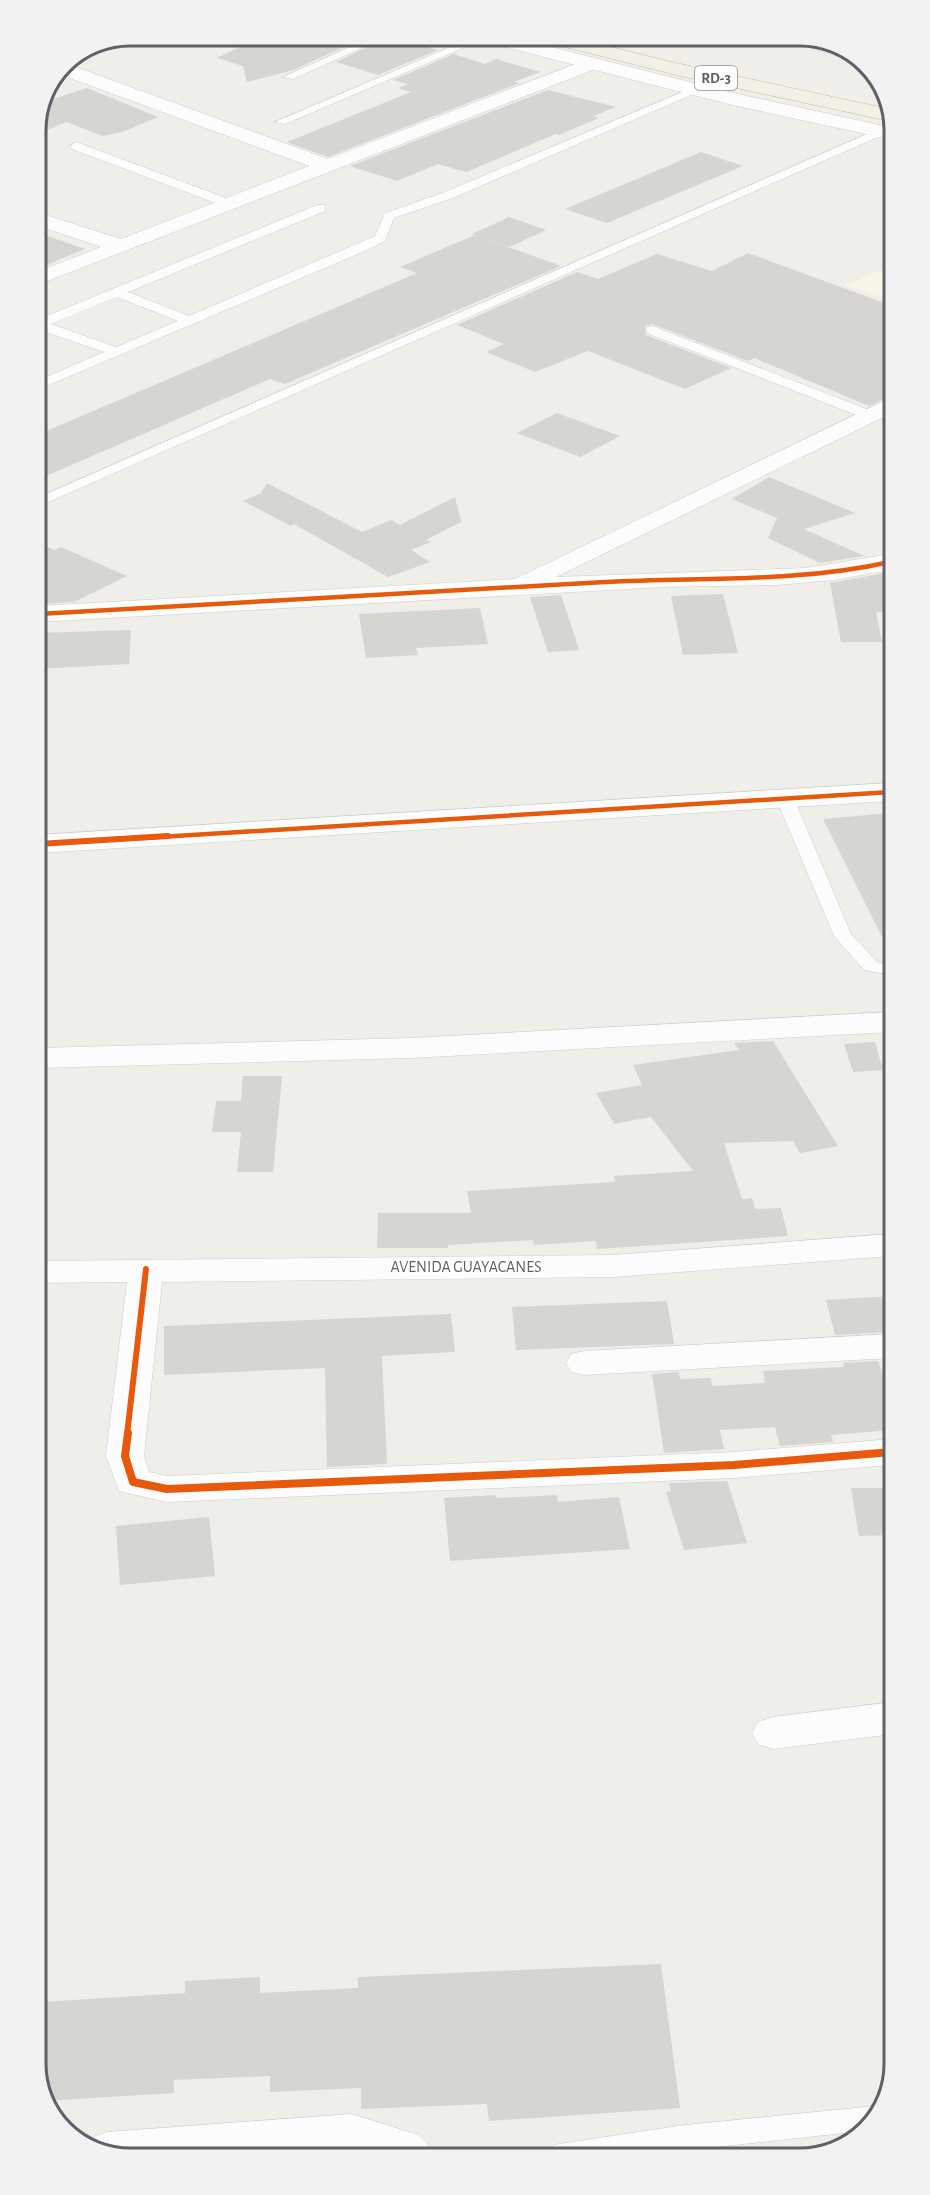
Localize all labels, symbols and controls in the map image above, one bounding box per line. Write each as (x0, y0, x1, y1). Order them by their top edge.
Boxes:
road number: RD-3 (695, 66, 737, 90)
street label: AVENIDA GUAYACANES (390, 1259, 542, 1275)

